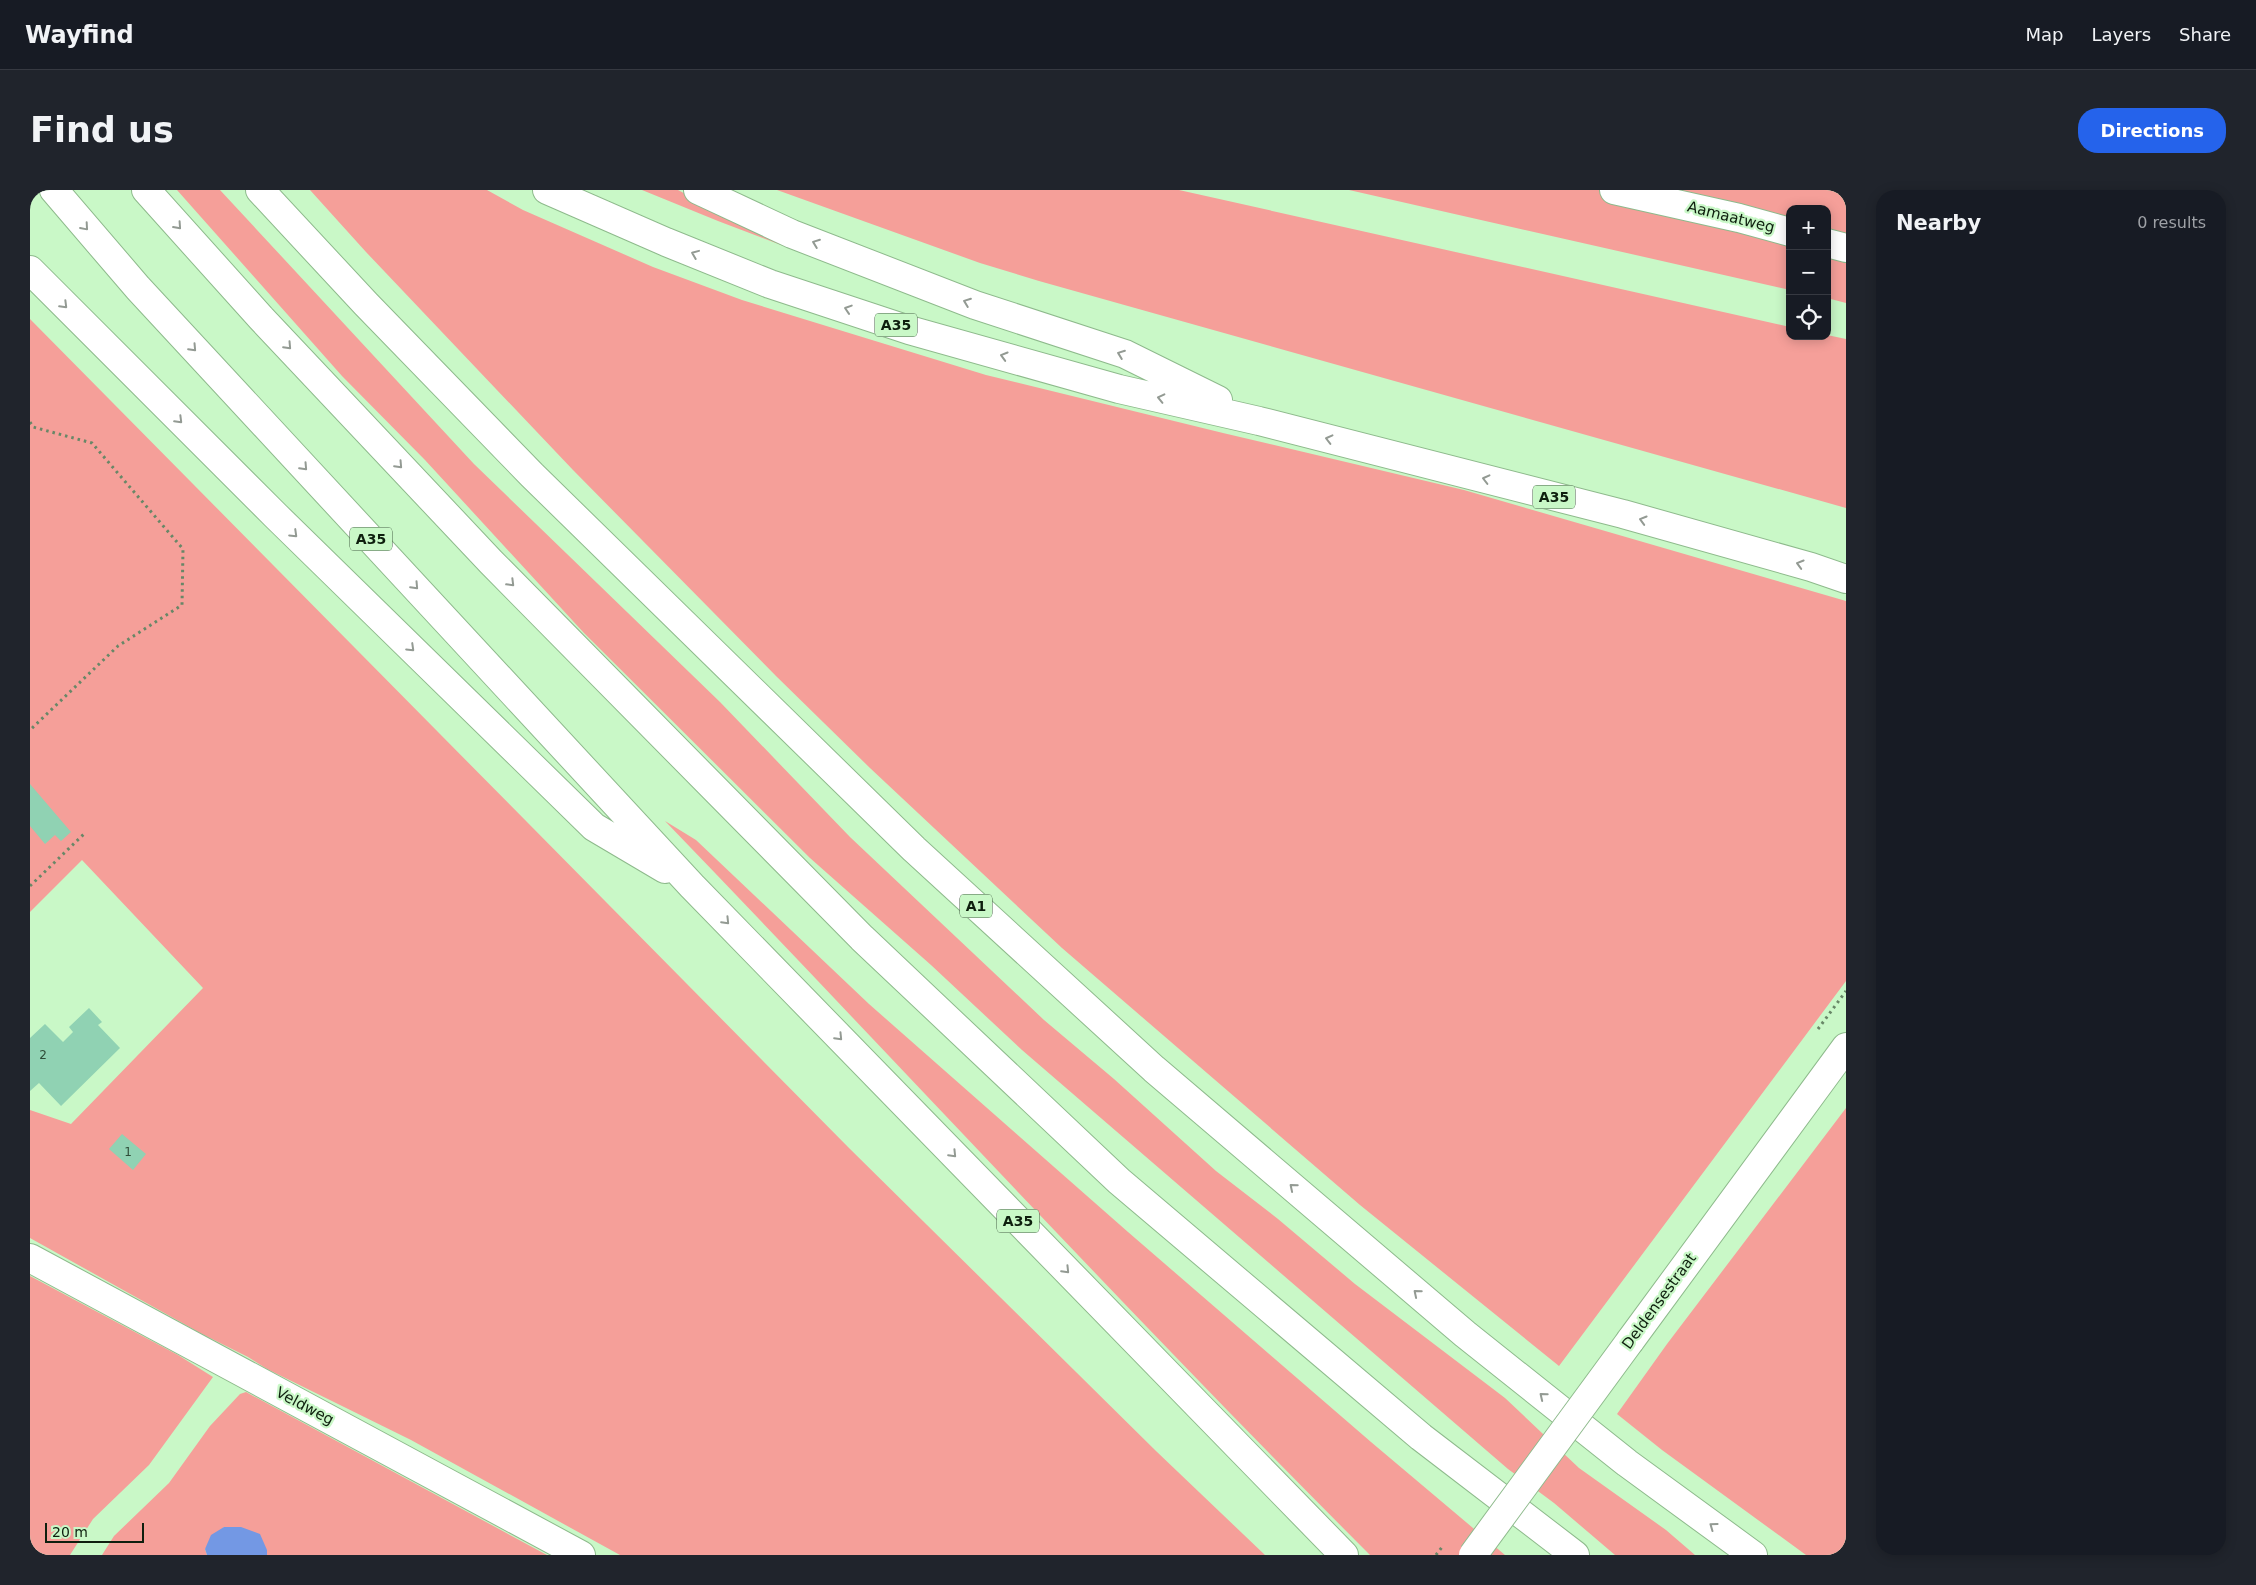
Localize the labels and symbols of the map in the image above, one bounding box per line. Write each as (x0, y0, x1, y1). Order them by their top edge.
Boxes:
street label: Aamaatweg (1685, 197, 1777, 237)
one-way arrow (80, 221, 88, 230)
one-way arrow (172, 221, 181, 230)
one-way arrow (812, 239, 820, 249)
one-way arrow (692, 250, 700, 260)
one-way arrow (963, 298, 972, 308)
one-way arrow (59, 299, 68, 308)
one-way arrow (844, 305, 853, 315)
road number: A35 (875, 314, 917, 336)
one-way arrow (282, 341, 291, 350)
one-way arrow (187, 343, 196, 352)
one-way arrow (1117, 350, 1126, 360)
one-way arrow (999, 351, 1008, 362)
one-way arrow (1156, 393, 1165, 404)
one-way arrow (174, 414, 183, 423)
one-way arrow (1324, 434, 1333, 445)
one-way arrow (393, 459, 402, 468)
one-way arrow (298, 462, 307, 471)
one-way arrow (1482, 474, 1491, 485)
road number: A35 (1533, 486, 1575, 508)
one-way arrow (1639, 515, 1648, 526)
one-way arrow (289, 528, 298, 537)
road number: A35 (350, 528, 392, 550)
one-way arrow (1796, 559, 1804, 569)
one-way arrow (505, 577, 514, 586)
one-way arrow (409, 581, 418, 590)
one-way arrow (405, 642, 414, 651)
road number: A1 (960, 894, 992, 918)
one-way arrow (720, 915, 729, 924)
one-way arrow (833, 1031, 842, 1040)
house number: 2 (39, 1048, 47, 1062)
house number: 1 (124, 1145, 132, 1159)
one-way arrow (947, 1148, 956, 1157)
one-way arrow (1290, 1184, 1299, 1193)
road number: A35 (997, 1209, 1039, 1232)
street label: Deldensestraat (1618, 1249, 1700, 1353)
one-way arrow (1060, 1265, 1069, 1274)
one-way arrow (1414, 1290, 1423, 1298)
street label: Veldweg (273, 1383, 337, 1429)
one-way arrow (1540, 1393, 1549, 1401)
scale bar (45, 1520, 144, 1543)
one-way arrow (1710, 1523, 1719, 1532)

